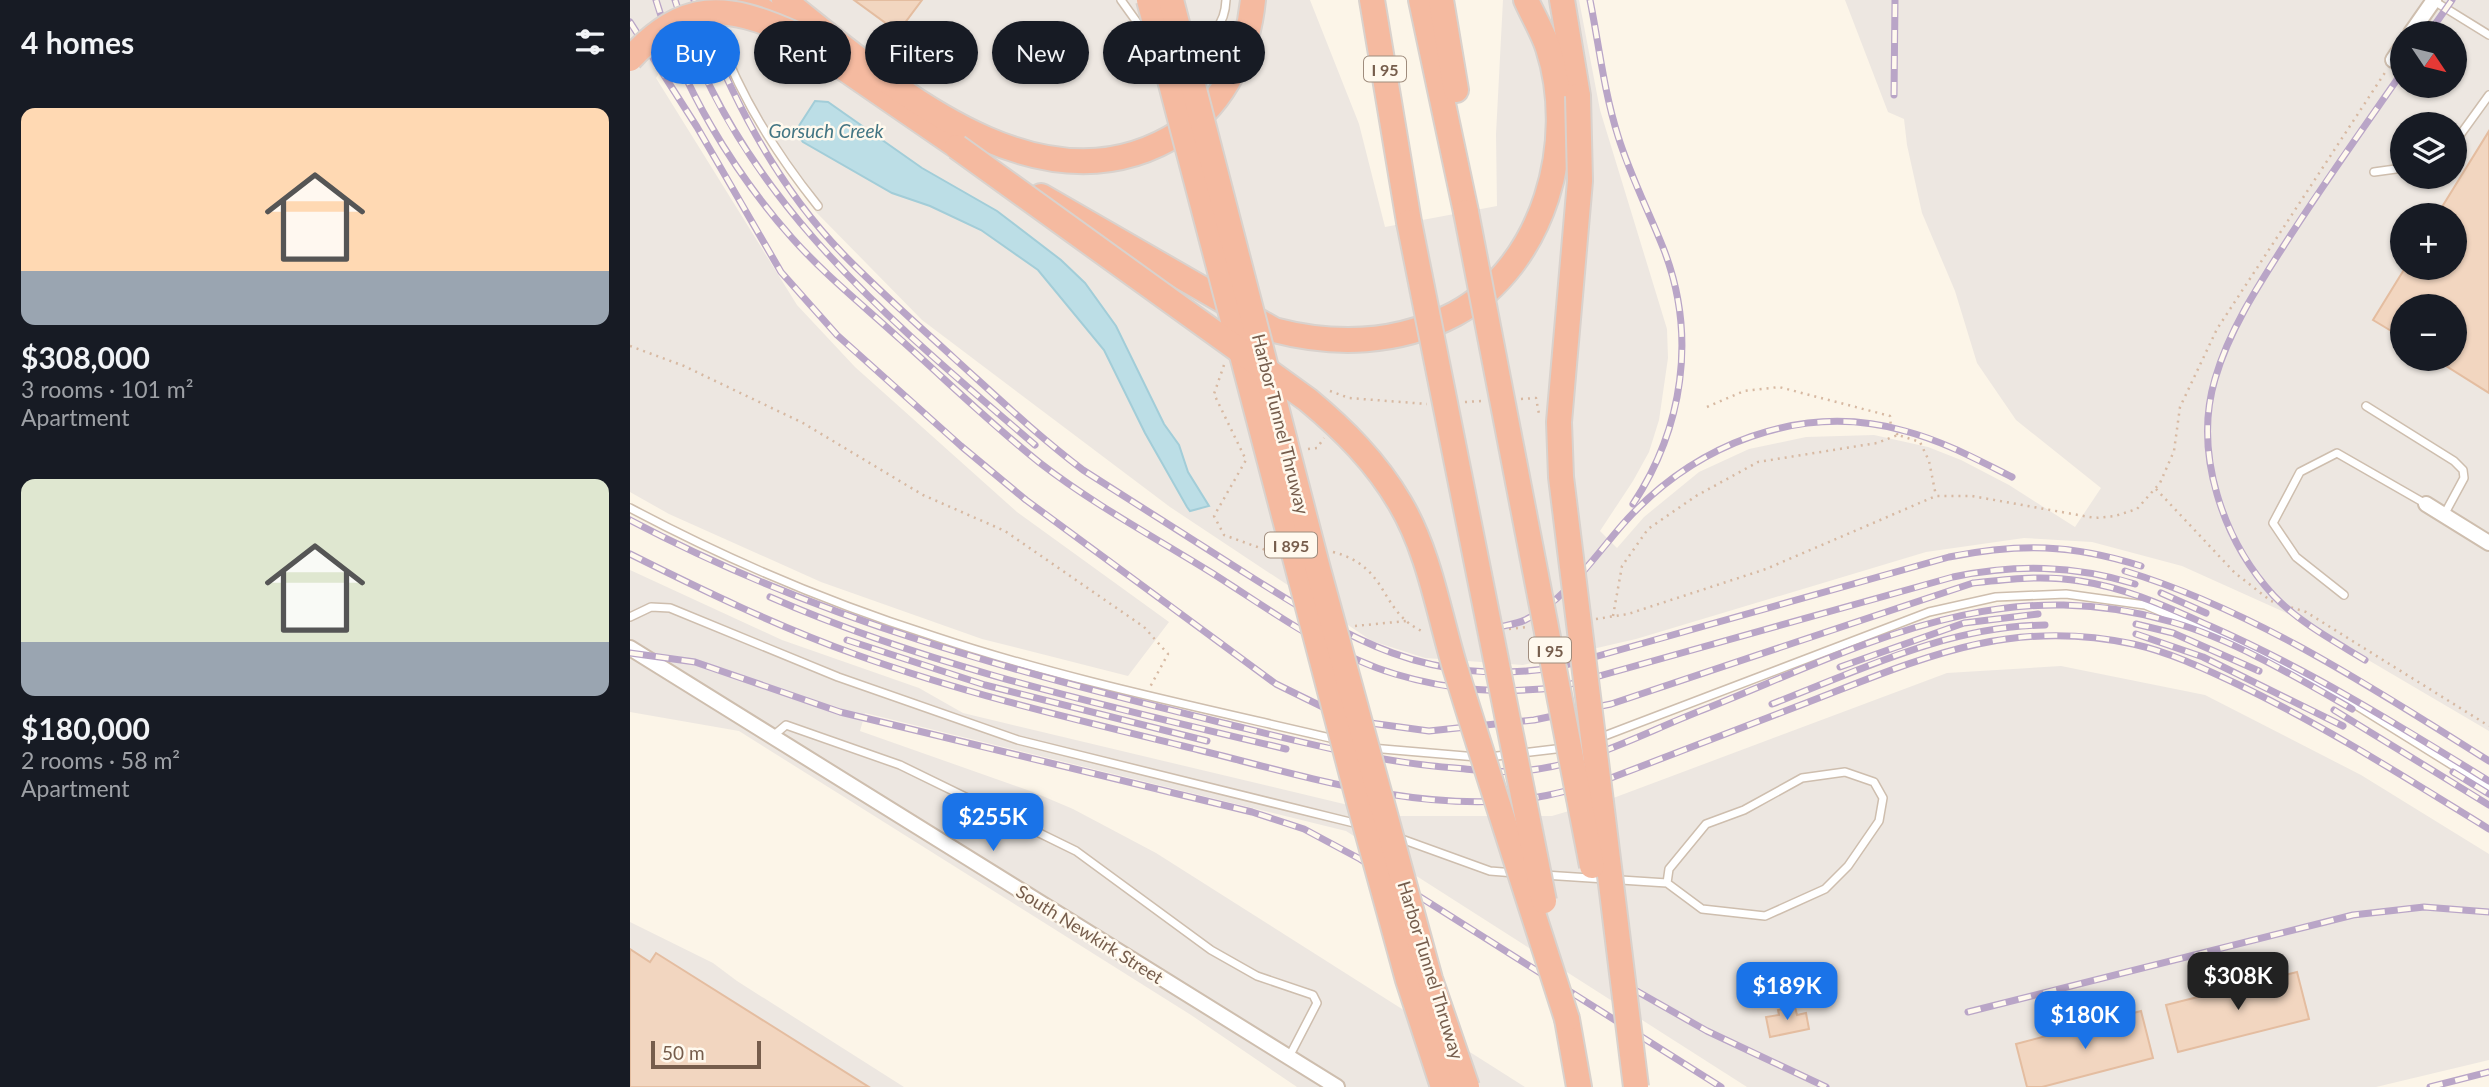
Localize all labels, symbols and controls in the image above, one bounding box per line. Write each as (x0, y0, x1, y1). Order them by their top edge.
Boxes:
chip: Buy (651, 21, 740, 84)
chip: Rent (754, 21, 851, 84)
chip: Filters (865, 21, 978, 84)
chip: New (992, 21, 1089, 84)
chip: Apartment (1103, 21, 1265, 84)
north arrow (2390, 21, 2468, 98)
map controls (2390, 21, 2467, 371)
icon: filters (571, 23, 609, 61)
text: 4 homes (21, 24, 134, 60)
road number: I 95 (1364, 57, 1406, 82)
button: layers (2390, 112, 2467, 189)
water label: Gorsuch Creek (769, 119, 884, 142)
icon: home (252, 154, 378, 280)
button: + (2390, 203, 2467, 280)
button: − (2390, 294, 2467, 371)
street label: Harbor Tunnel Thruway (1248, 331, 1314, 517)
text: $308,000 (21, 339, 150, 375)
text: 3 rooms · 101 m² (21, 375, 193, 403)
text: Apartment (21, 403, 129, 431)
icon: home (252, 525, 378, 651)
road number: I 895 (1265, 532, 1317, 558)
road number: I 95 (1529, 638, 1571, 663)
text: $180,000 (21, 710, 150, 746)
text: 2 rooms · 58 m² (21, 746, 180, 774)
text: Apartment (21, 774, 129, 802)
pin: $255K (944, 794, 1042, 853)
text: $255K (958, 802, 1028, 830)
street label: Harbor Tunnel Thruway (1393, 878, 1469, 1063)
street label: South Newkirk Street (1012, 880, 1168, 988)
pin: $308K (2189, 953, 2287, 1012)
text: $308K (2203, 961, 2273, 989)
pin: $189K (1738, 962, 1836, 1022)
text: $189K (1752, 971, 1822, 999)
pin: $180K (2036, 992, 2134, 1051)
text: $180K (2050, 1000, 2120, 1028)
scale bar (651, 1038, 761, 1070)
text: 50 m (662, 1041, 705, 1064)

